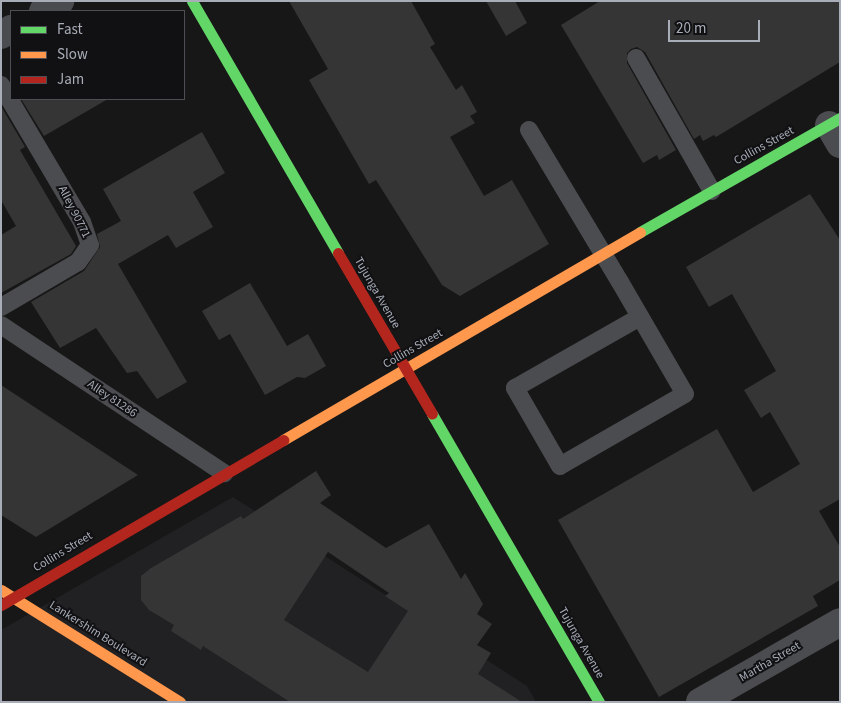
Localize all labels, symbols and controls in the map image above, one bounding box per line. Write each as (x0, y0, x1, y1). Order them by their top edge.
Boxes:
legend (10, 10, 185, 100)
scale bar (671, 10, 764, 42)
text: 20 m (676, 18, 706, 39)
text: Fast (57, 19, 83, 40)
text: Slow (57, 44, 88, 65)
text: Jam (57, 69, 84, 90)
street label: Collins Street (731, 124, 797, 168)
street label: Alley 90771 (55, 184, 93, 240)
street label: Tujunga Avenue (351, 255, 403, 331)
street label: Collins Street (381, 326, 445, 372)
street label: Alley 81286 (85, 377, 139, 421)
street label: Collins Street (31, 529, 95, 575)
street label: Lankershim Boulevard (47, 598, 149, 670)
street label: Tujunga Avenue (555, 605, 607, 681)
street label: Martha Street (737, 639, 803, 685)

